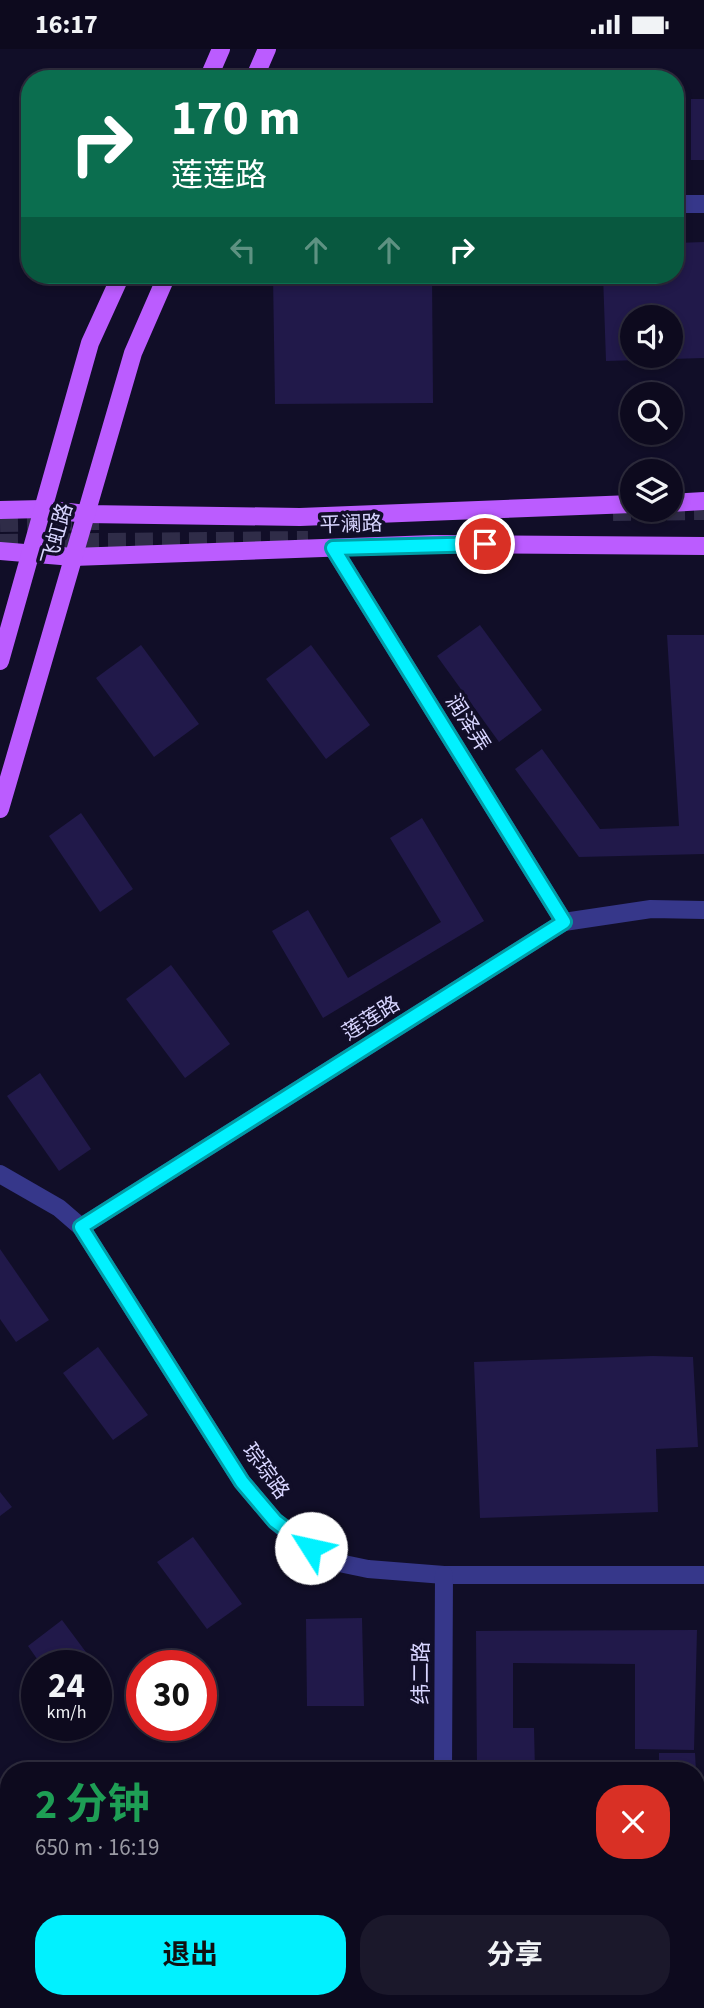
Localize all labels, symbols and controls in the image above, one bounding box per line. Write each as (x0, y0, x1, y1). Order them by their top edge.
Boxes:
text: 16:17 (35, 6, 98, 43)
text: 170 m (171, 84, 300, 154)
icon: right (56, 98, 147, 189)
text: 莲莲路 (171, 153, 267, 199)
icon: left (224, 231, 262, 269)
icon: ahead (297, 231, 335, 269)
icon: ahead (370, 231, 408, 269)
icon: right (443, 231, 481, 269)
map controls (620, 305, 683, 522)
button: sound (620, 305, 683, 368)
button: search (620, 382, 683, 445)
button: layers (620, 459, 683, 522)
street label: 飞虹路 (34, 500, 80, 568)
street label: 平澜路 (319, 508, 383, 540)
pin (455, 514, 515, 574)
icon: arrive (466, 525, 504, 563)
street label: 润泽弄 (439, 688, 497, 758)
street label: 莲莲路 (336, 989, 406, 1047)
street label: 琮琮路 (235, 1437, 297, 1505)
position arrow (274, 1511, 348, 1585)
street label: 纬二路 (406, 1642, 436, 1705)
speed limit sign: 30 (126, 1650, 217, 1741)
text: 24 (48, 1661, 85, 1711)
text: km/h (47, 1700, 86, 1725)
text: 2 分钟 (35, 1775, 150, 1835)
button: close (596, 1785, 670, 1859)
text: 650 m · 16:19 (35, 1831, 159, 1864)
button: 退出 (35, 1915, 346, 1995)
button: 分享 (360, 1915, 670, 1995)

